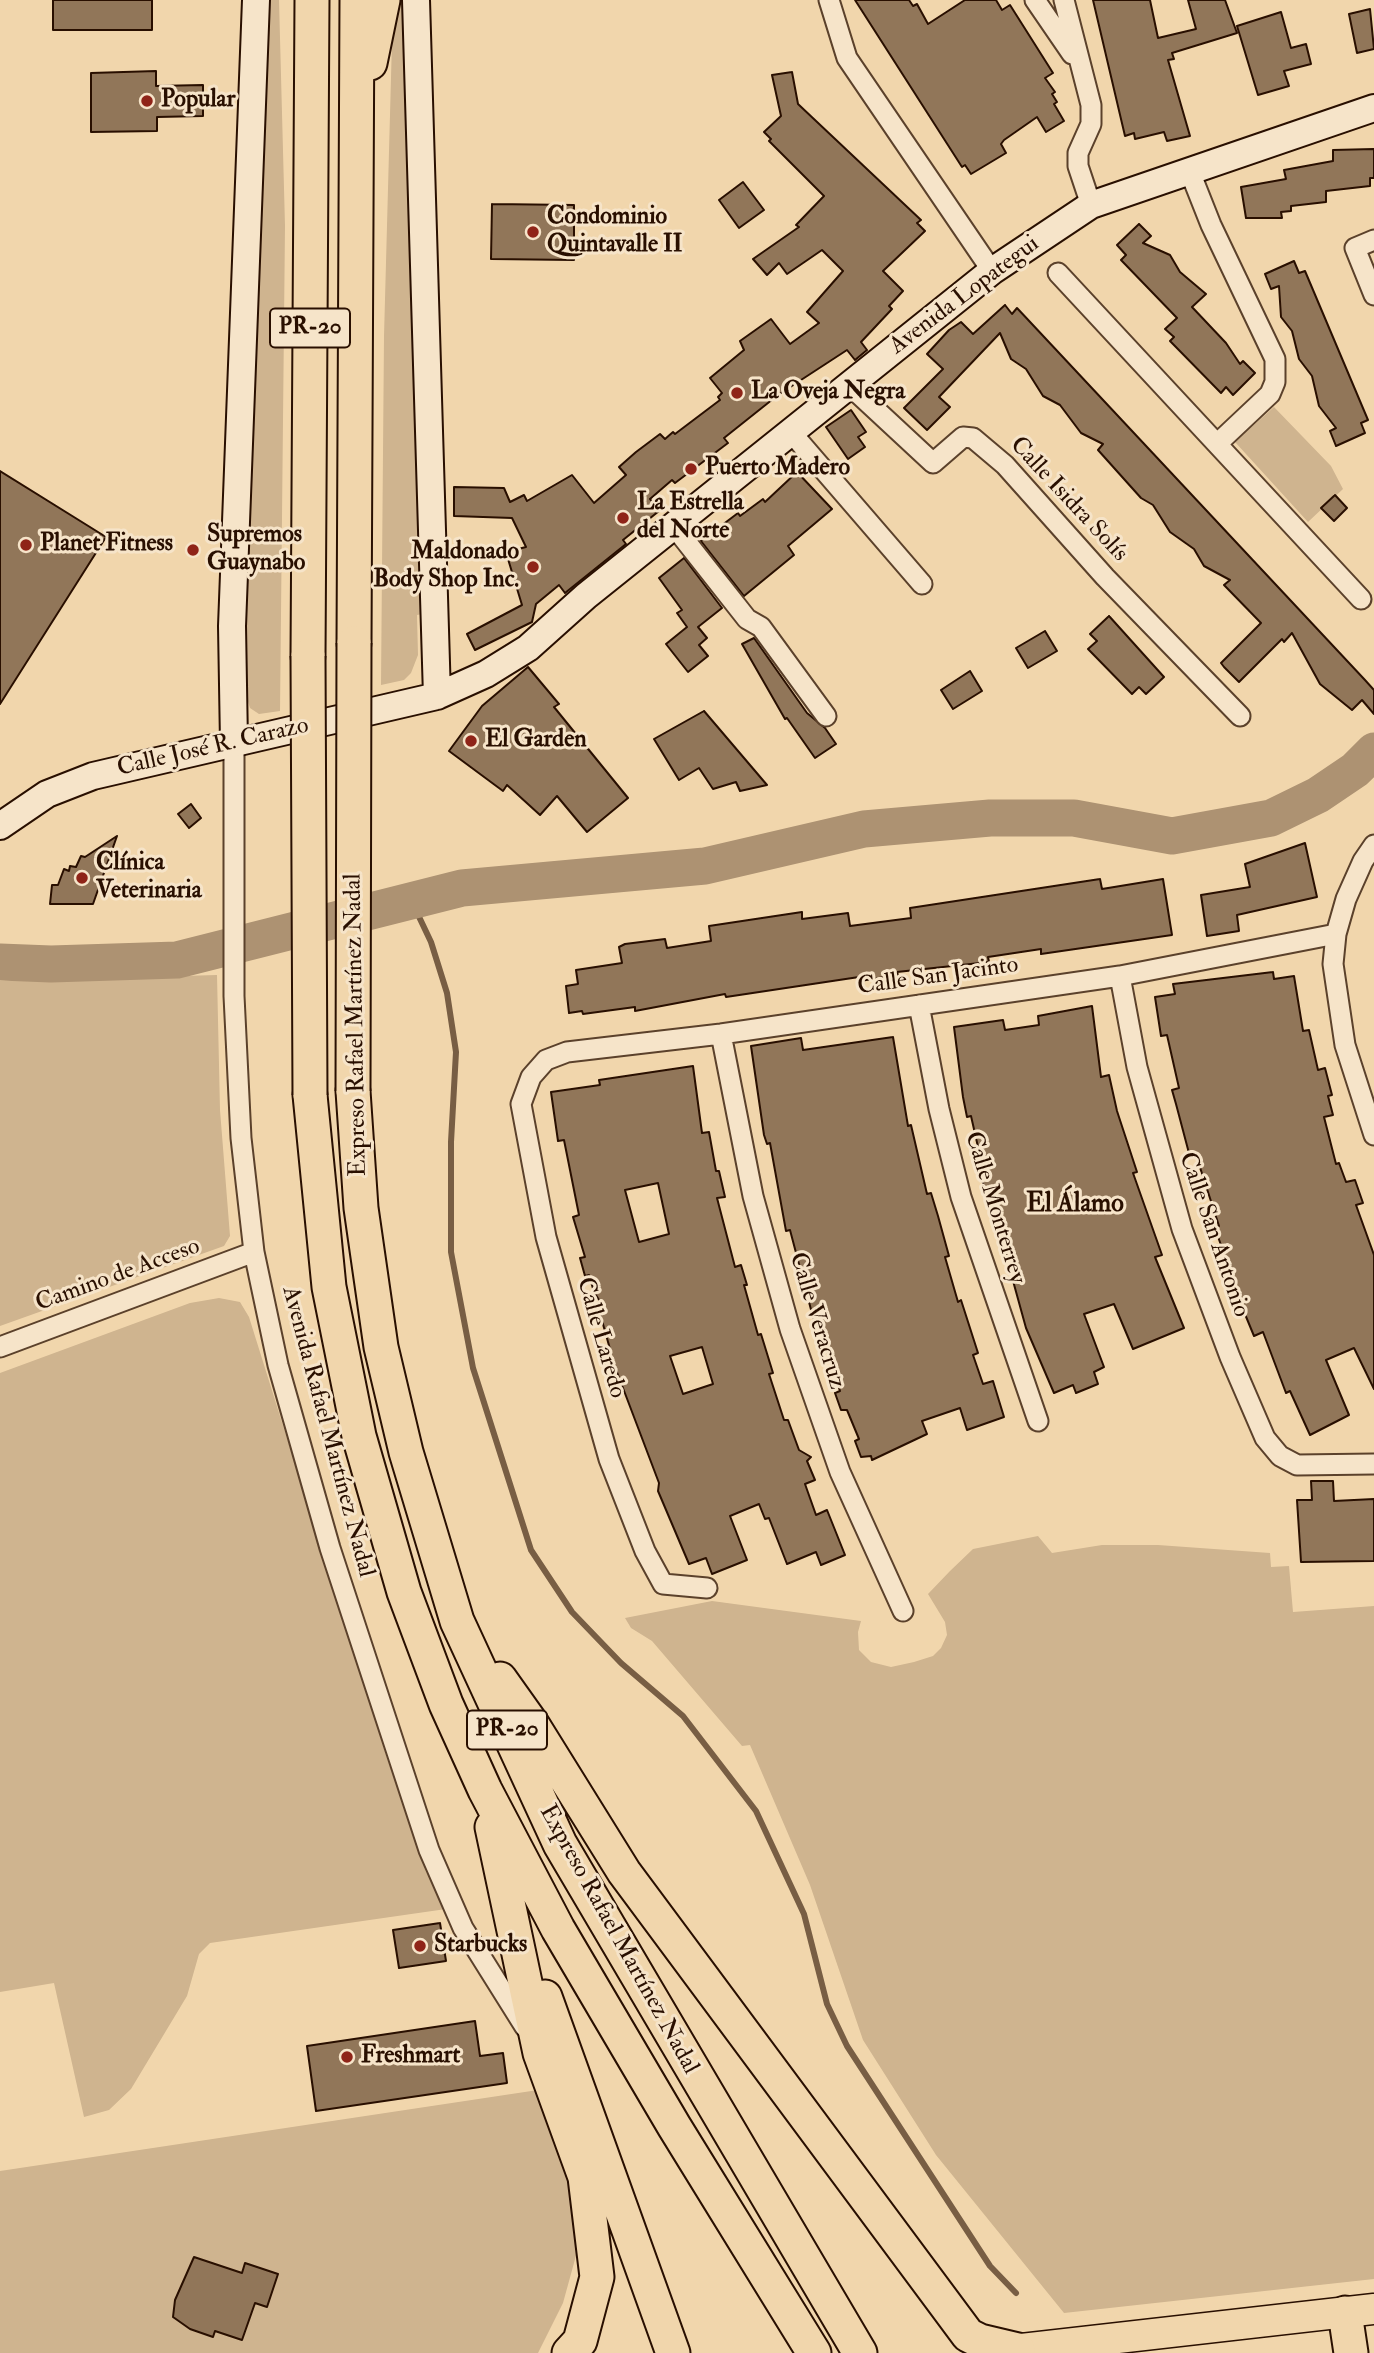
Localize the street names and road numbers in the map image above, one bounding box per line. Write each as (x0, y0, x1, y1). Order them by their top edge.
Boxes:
street label: Avenida Lopategui (885, 230, 1045, 362)
road number: PR-20 (270, 308, 350, 348)
street label: Calle Isidra Solís (1003, 432, 1133, 568)
street label: Calle José R. Carazo (114, 712, 312, 784)
street label: Expreso Rafael Martínez Nadal (340, 873, 374, 1177)
street label: Calle San Jacinto (856, 951, 1020, 1003)
street label: Calle Monterrey (957, 1129, 1031, 1287)
street label: Calle San Antonio (1171, 1149, 1255, 1321)
street label: Camino de Acceso (32, 1233, 204, 1319)
street label: Calle Veracruz (782, 1249, 850, 1393)
street label: Calle Laredo (569, 1274, 631, 1402)
street label: Avenida Rafael Martínez Nadal (274, 1283, 380, 1581)
road number: PR-20 (467, 1710, 547, 1750)
street label: Expreso Rafael Martínez Nadal (532, 1800, 704, 2080)

